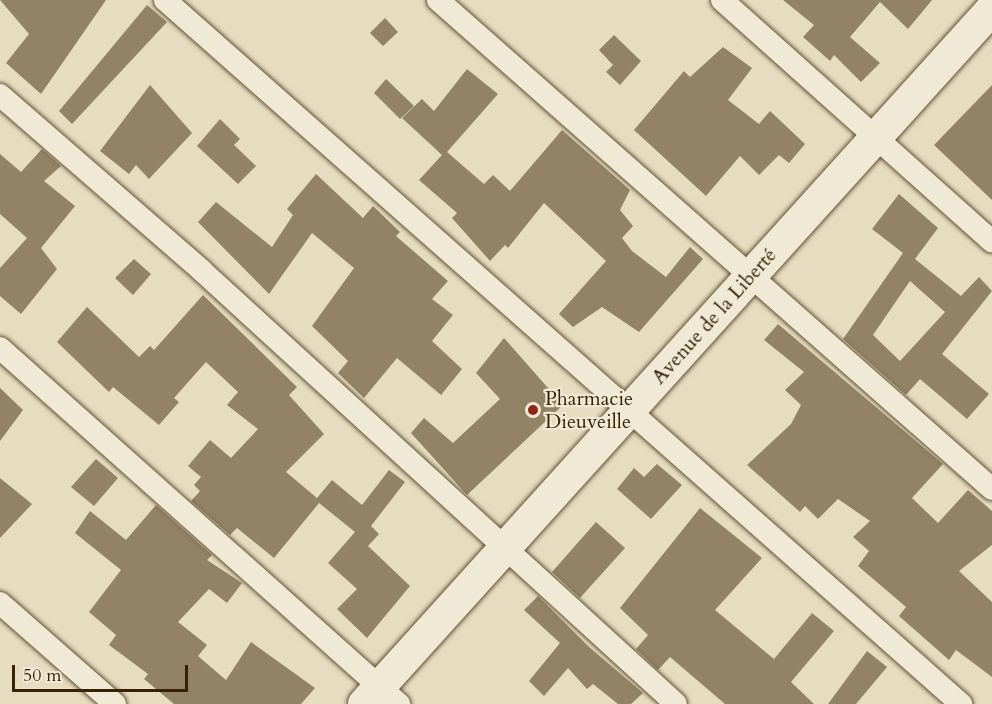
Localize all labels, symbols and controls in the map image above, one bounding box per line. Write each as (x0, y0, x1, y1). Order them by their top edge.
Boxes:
street label: Avenue de la Liberté (647, 243, 781, 389)
place label: Pharmacie Dieuveille (545, 386, 633, 433)
marker: Pharmacie Dieuveille (526, 403, 540, 417)
scale bar (15, 653, 190, 691)
text: 50 m (23, 663, 62, 688)

